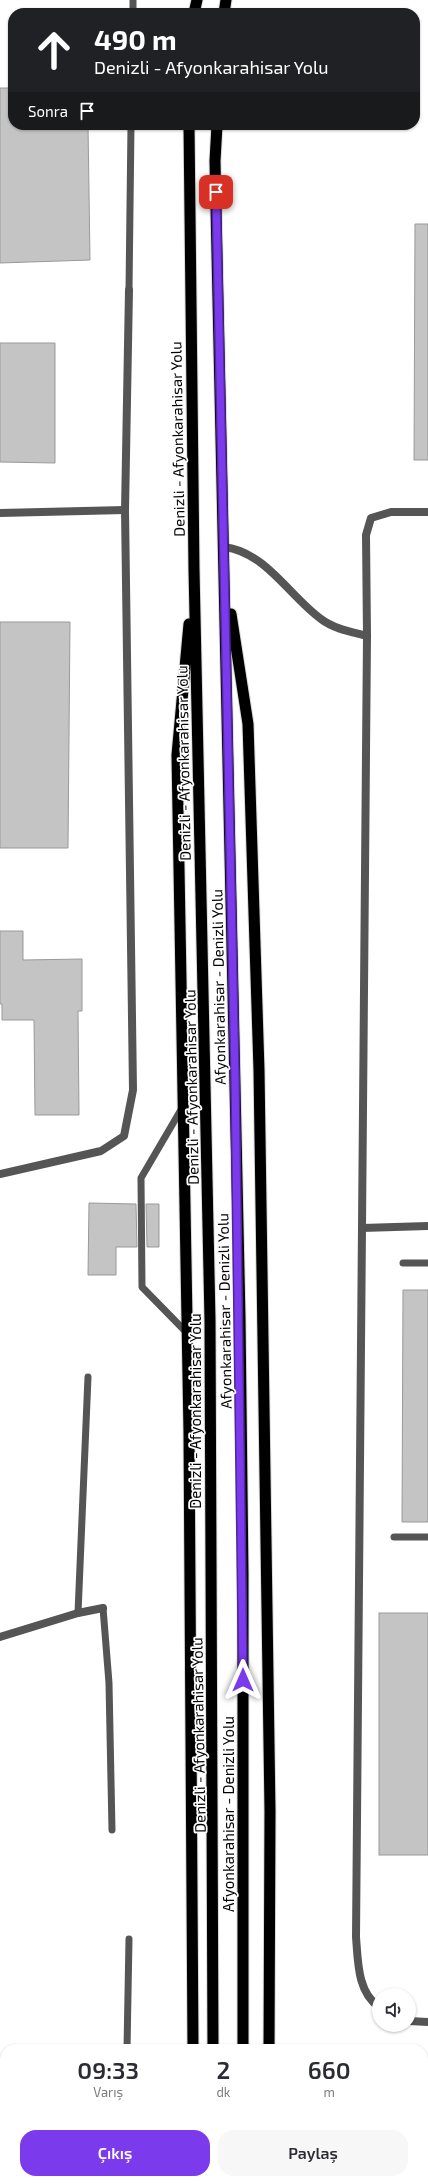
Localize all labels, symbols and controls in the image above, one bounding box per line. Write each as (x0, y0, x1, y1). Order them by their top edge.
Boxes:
text: 490 m (94, 22, 177, 56)
icon: ahead (28, 24, 80, 76)
text: Denizli - Afyonkarahisar Yolu (94, 56, 329, 78)
icon: arrive (76, 100, 98, 122)
text: Sonra (28, 102, 68, 120)
pin (199, 175, 233, 209)
icon: arrive (205, 181, 227, 203)
street label: Denizli - Afyonkarahisar Yolu (166, 341, 188, 537)
street label: Denizli - Afyonkarahisar Yolu (172, 665, 194, 861)
street label: Afyonkarahisar - Denizli Yolu (207, 889, 229, 1085)
street label: Denizli - Afyonkarahisar Yolu (180, 989, 202, 1185)
street label: Afyonkarahisar - Denizli Yolu (213, 1213, 235, 1409)
street label: Denizli - Afyonkarahisar Yolu (186, 1313, 204, 1509)
street label: Denizli - Afyonkarahisar Yolu (187, 1637, 209, 1833)
position arrow (222, 1659, 264, 1701)
street label: Afyonkarahisar - Denizli Yolu (219, 1716, 237, 1912)
map controls (372, 1988, 416, 2032)
button: sound (372, 1988, 416, 2032)
text: 09:33 (77, 2055, 139, 2084)
text: 2 (217, 2055, 230, 2084)
text: 660 (308, 2055, 351, 2084)
text: Varış (93, 2084, 123, 2100)
text: dk (216, 2084, 231, 2100)
text: m (324, 2084, 335, 2100)
button: Çıkış (20, 2130, 210, 2176)
button: Paylaş (218, 2130, 408, 2176)

